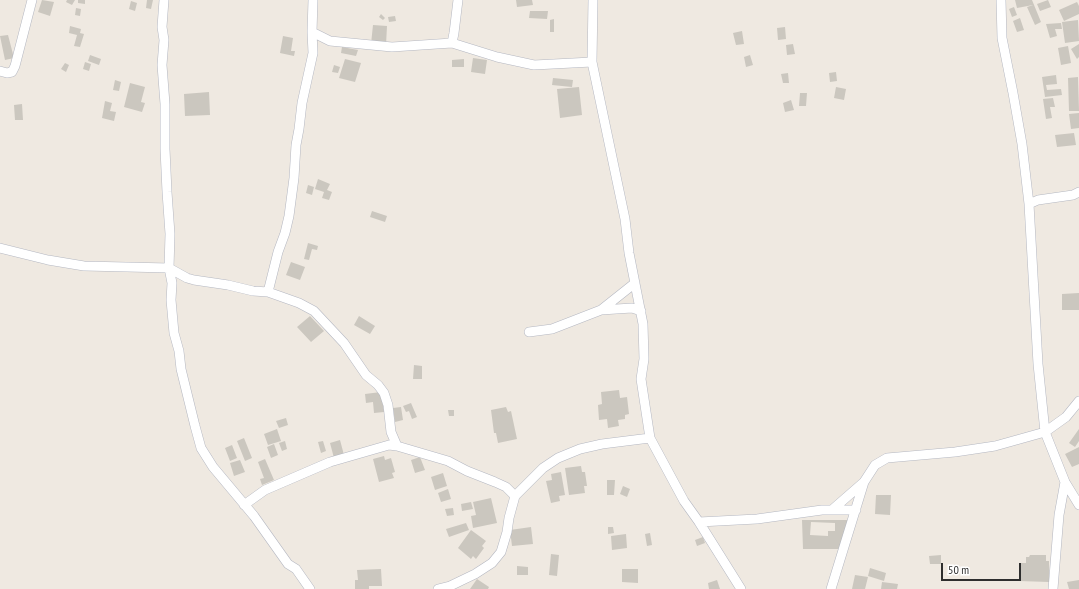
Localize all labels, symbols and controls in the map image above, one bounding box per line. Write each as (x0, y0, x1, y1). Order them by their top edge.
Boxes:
scale bar (943, 555, 1023, 581)
text: 50 m (948, 562, 969, 577)

